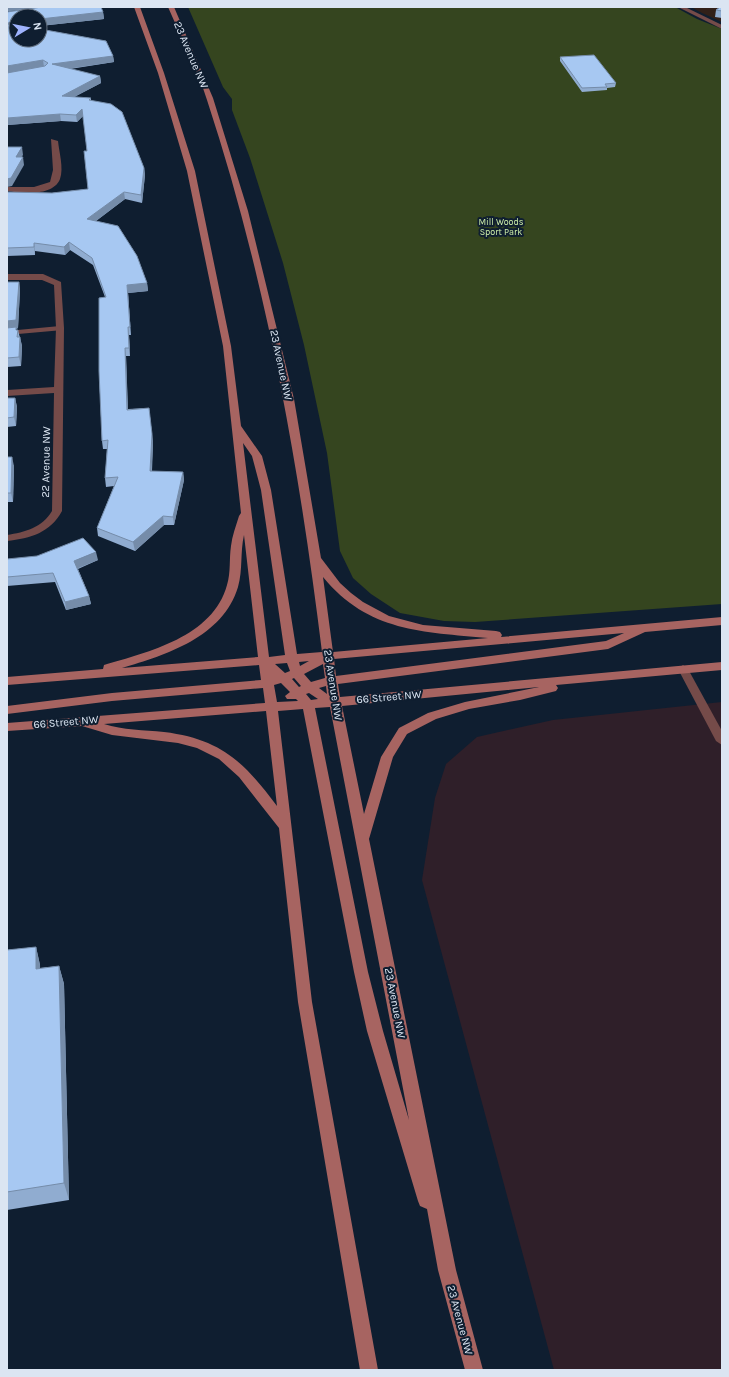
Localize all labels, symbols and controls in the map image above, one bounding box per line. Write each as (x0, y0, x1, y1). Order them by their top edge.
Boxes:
north arrow (8, 8, 48, 48)
street label: 23 Avenue NW (171, 19, 211, 91)
text: N (30, 21, 44, 31)
park label: Mill Woods Sport Park (478, 217, 524, 237)
street label: 23 Avenue NW (267, 329, 295, 402)
street label: 22 Avenue NW (39, 426, 53, 498)
street label: 23 Avenue NW (321, 649, 345, 722)
street label: 66 Street NW (356, 688, 422, 706)
street label: 66 Street NW (33, 713, 99, 731)
street label: 23 Avenue NW (382, 967, 408, 1040)
street label: 23 Avenue NW (444, 1284, 476, 1356)

